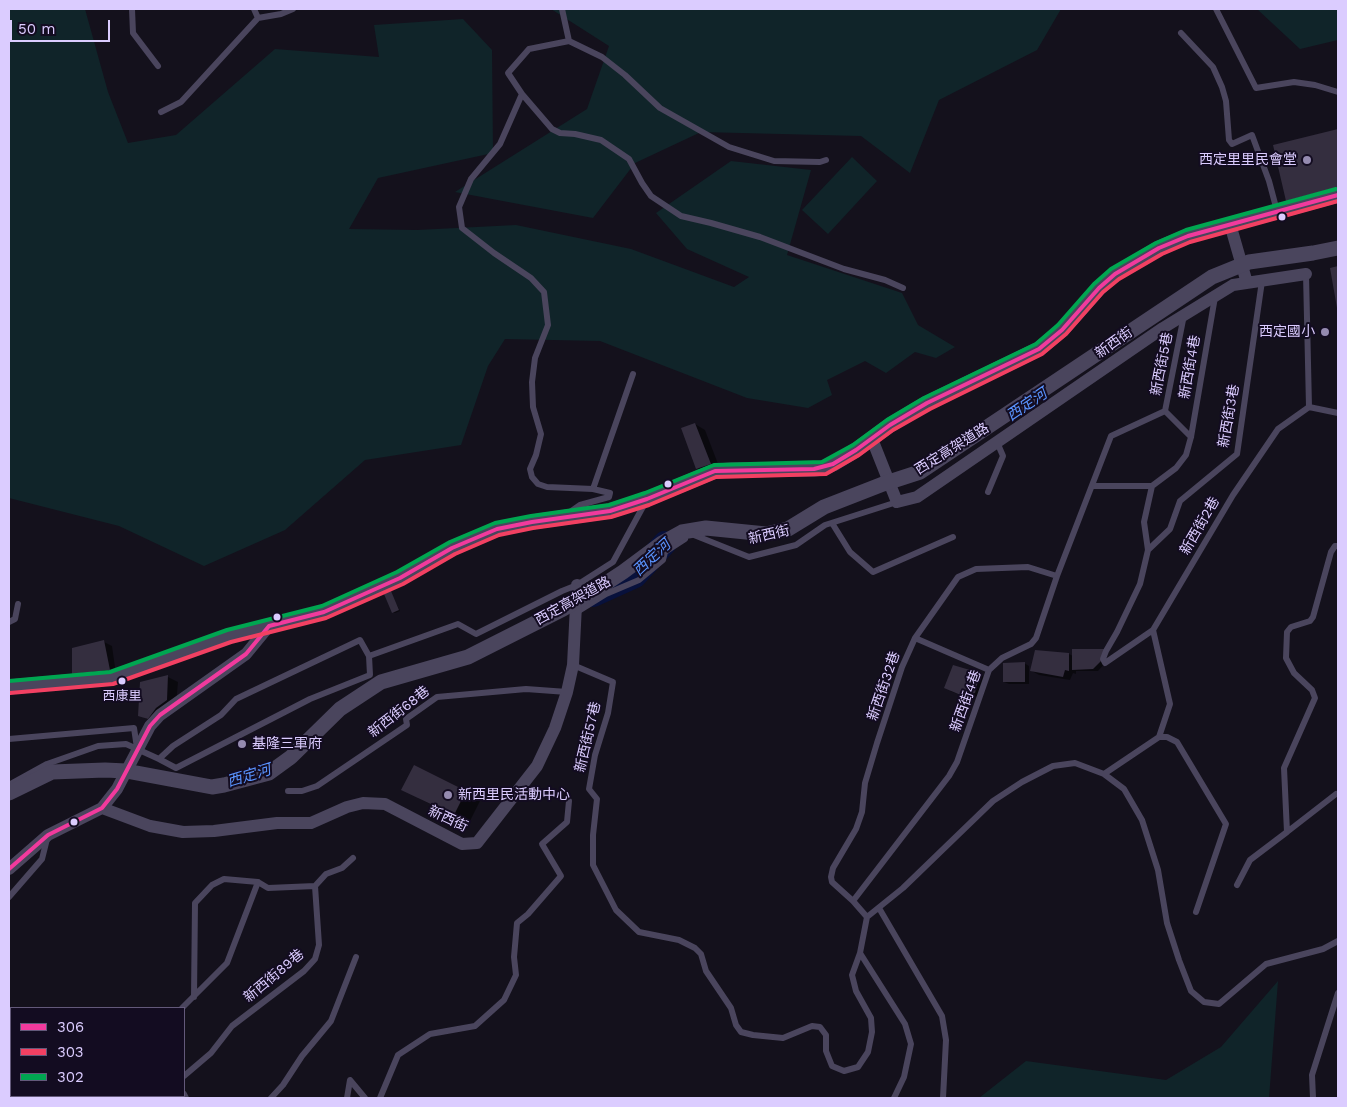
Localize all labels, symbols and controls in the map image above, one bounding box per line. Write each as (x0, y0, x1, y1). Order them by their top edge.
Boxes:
scale bar (12, 10, 112, 42)
text: 50 m (18, 20, 55, 38)
place label: 西定里里民會堂 (1199, 152, 1297, 168)
marker: 西定里里民會堂 (1301, 154, 1313, 166)
unlabelled marker (1277, 212, 1287, 222)
street label: 新西街 (1092, 324, 1136, 362)
place label: 西定國小 (1259, 324, 1315, 340)
marker: 西定國小 (1319, 326, 1331, 338)
street label: 新西街5巷 (1148, 331, 1176, 397)
street label: 新西街4巷 (1176, 334, 1204, 400)
street label: 新西街3巷 (1215, 383, 1243, 449)
water label: 西定河 (1003, 385, 1051, 425)
street label: 西定高架道路 (912, 420, 992, 478)
unlabelled marker (663, 479, 673, 489)
street label: 新西街2巷 (1177, 494, 1223, 558)
street label: 新西街 (747, 522, 791, 548)
water label: 西定河 (629, 536, 675, 580)
street label: 西定高架道路 (532, 573, 614, 629)
unlabelled marker (272, 612, 282, 622)
street label: 新西街32巷 (864, 649, 904, 723)
street label: 新西街4巷 (947, 668, 985, 734)
marker: 西康里 (117, 676, 127, 686)
street label: 新西街68巷 (365, 683, 433, 741)
place label: 西康里 (103, 688, 141, 704)
street label: 新西街57巷 (572, 700, 604, 774)
place label: 基隆三軍府 (252, 736, 322, 752)
marker: 基隆三軍府 (236, 738, 248, 750)
water label: 西定河 (225, 761, 273, 791)
place label: 新西里民活動中心 (458, 787, 570, 803)
marker: 新西里民活動中心 (442, 789, 454, 801)
street label: 新西街 (425, 803, 471, 835)
unlabelled marker (69, 817, 79, 827)
street label: 新西街89巷 (241, 946, 307, 1006)
legend (10, 1007, 185, 1097)
text: 306 (57, 1018, 84, 1036)
text: 303 (57, 1043, 84, 1061)
text: 302 (57, 1068, 84, 1086)

